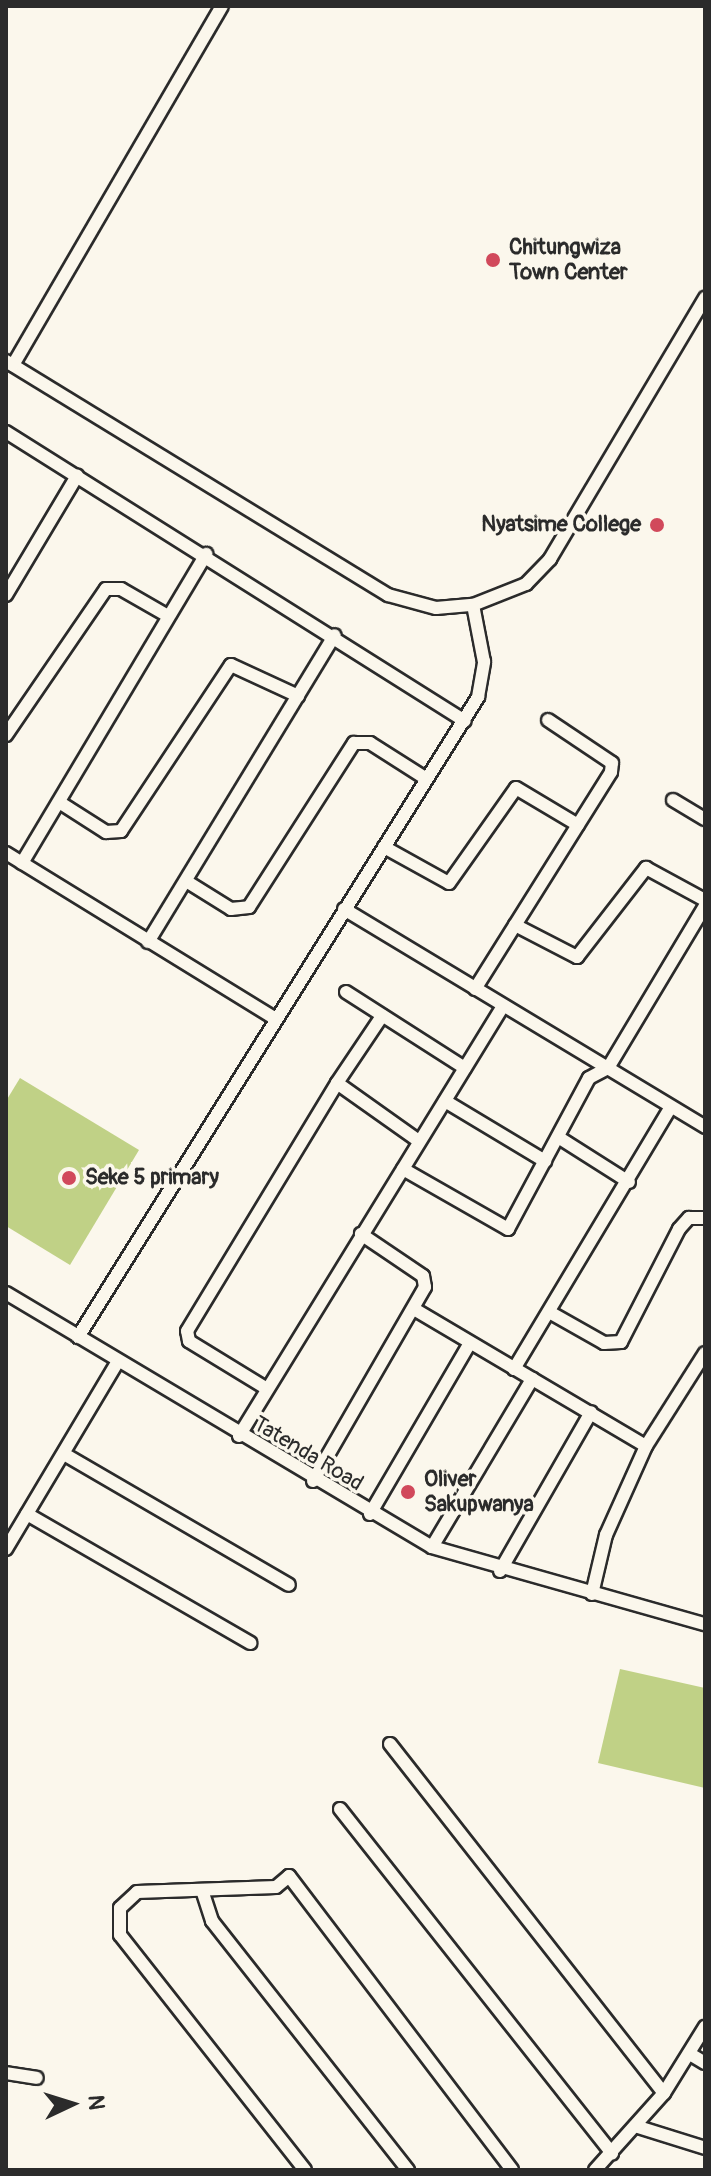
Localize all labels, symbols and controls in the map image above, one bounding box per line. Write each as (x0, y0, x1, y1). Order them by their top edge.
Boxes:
place label: Chitungwiza Town Center (509, 234, 628, 286)
marker: Chitungwiza Town Center (484, 251, 502, 269)
place label: Nyatsime College (481, 512, 641, 538)
marker: Nyatsime College (648, 516, 666, 534)
place label: Seke 5 primary (85, 1165, 219, 1191)
marker: Seke 5 primary (60, 1169, 78, 1187)
street label: Tatenda Road (248, 1411, 368, 1497)
place label: Oliver Sakupwanya (424, 1466, 534, 1518)
marker: Oliver Sakupwanya (399, 1483, 417, 1501)
north arrow (32, 2064, 112, 2144)
text: N (81, 2094, 110, 2111)

